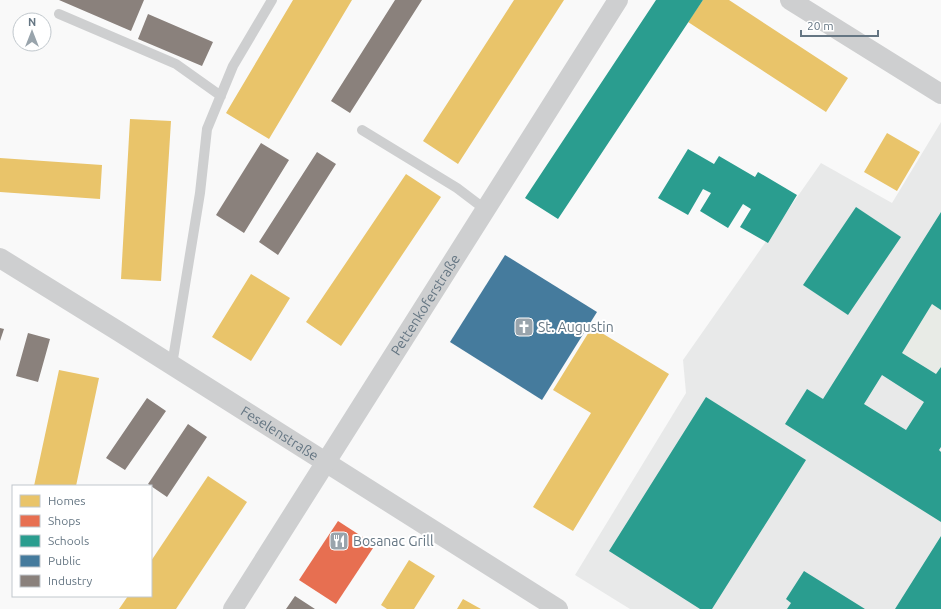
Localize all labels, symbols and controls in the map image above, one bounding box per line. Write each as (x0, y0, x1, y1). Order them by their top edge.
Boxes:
north arrow (12, 12, 52, 52)
scale bar (801, 12, 878, 38)
text: N (28, 16, 36, 28)
text: 20 m (807, 19, 834, 32)
street label: Pettenkoferstraße (388, 251, 463, 358)
church icon: St. Augustin (513, 316, 535, 338)
place label: St. Augustin (538, 319, 614, 335)
street label: Feselenstraße (238, 403, 321, 464)
legend (12, 485, 152, 597)
text: Homes (48, 494, 86, 507)
text: Shops (48, 514, 80, 527)
restaurant icon: Bosanac Grill (328, 530, 350, 552)
place label: Bosanac Grill (353, 533, 434, 549)
text: Schools (48, 534, 89, 547)
text: Public (48, 554, 81, 567)
text: Industry (48, 574, 93, 587)

